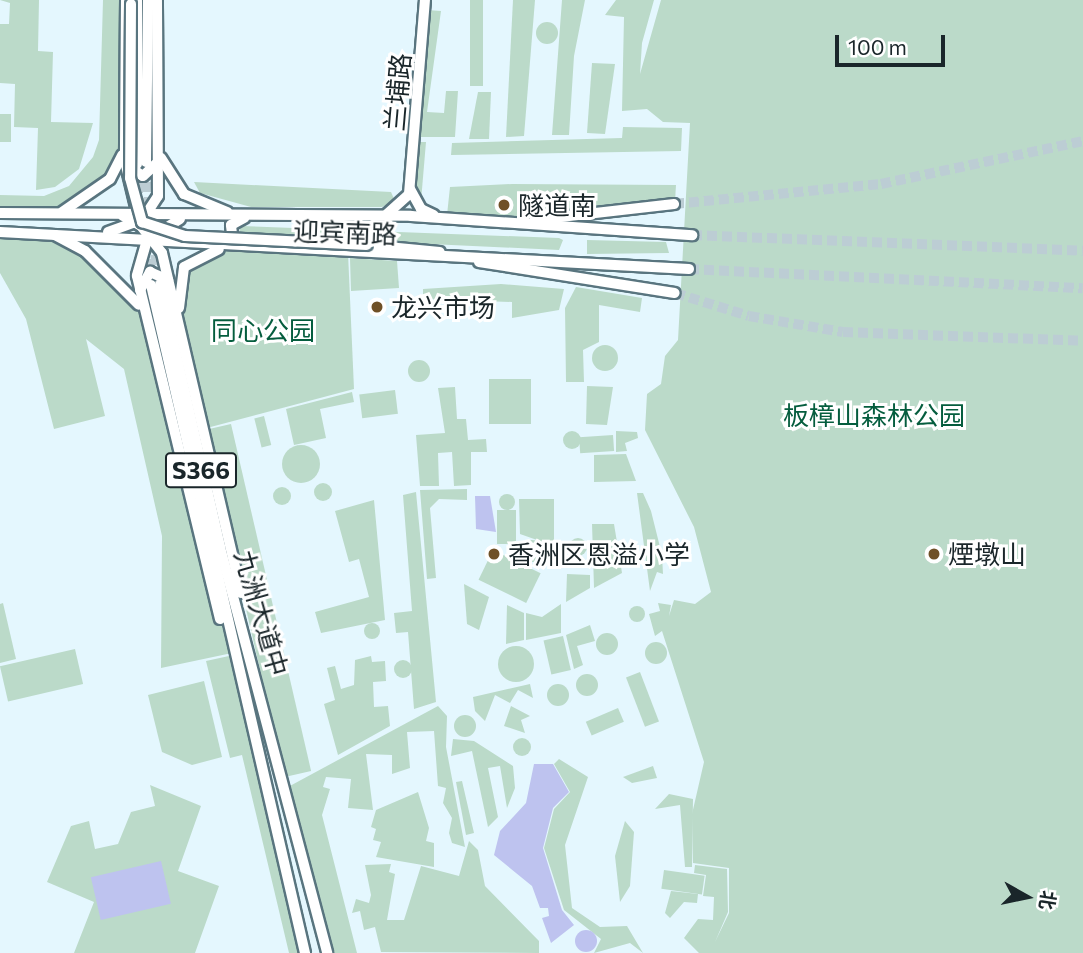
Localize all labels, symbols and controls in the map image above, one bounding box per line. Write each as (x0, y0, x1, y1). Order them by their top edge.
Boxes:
scale bar (838, 21, 948, 65)
text: 100 m (848, 34, 907, 59)
street label: 兰埔路 (378, 52, 416, 132)
place label: 隧道南 (518, 189, 596, 221)
marker: 隧道南 (496, 197, 512, 213)
street label: 迎宾南路 (292, 215, 398, 249)
place label: 龙兴市场 (391, 291, 495, 323)
marker: 龙兴市场 (369, 299, 385, 315)
park label: 同心公园 (211, 314, 315, 346)
park label: 板樟山森林公园 (783, 399, 965, 431)
road number: S366 (164, 449, 238, 490)
place label: 香洲区恩溢小学 (508, 538, 690, 570)
place label: 煙墩山 (948, 538, 1026, 570)
street label: 九洲大道中 (229, 546, 295, 680)
marker: 香洲区恩溢小学 (486, 546, 502, 562)
marker: 煙墩山 (926, 546, 942, 562)
north arrow (992, 862, 1062, 932)
text: 北 (1035, 889, 1061, 912)

